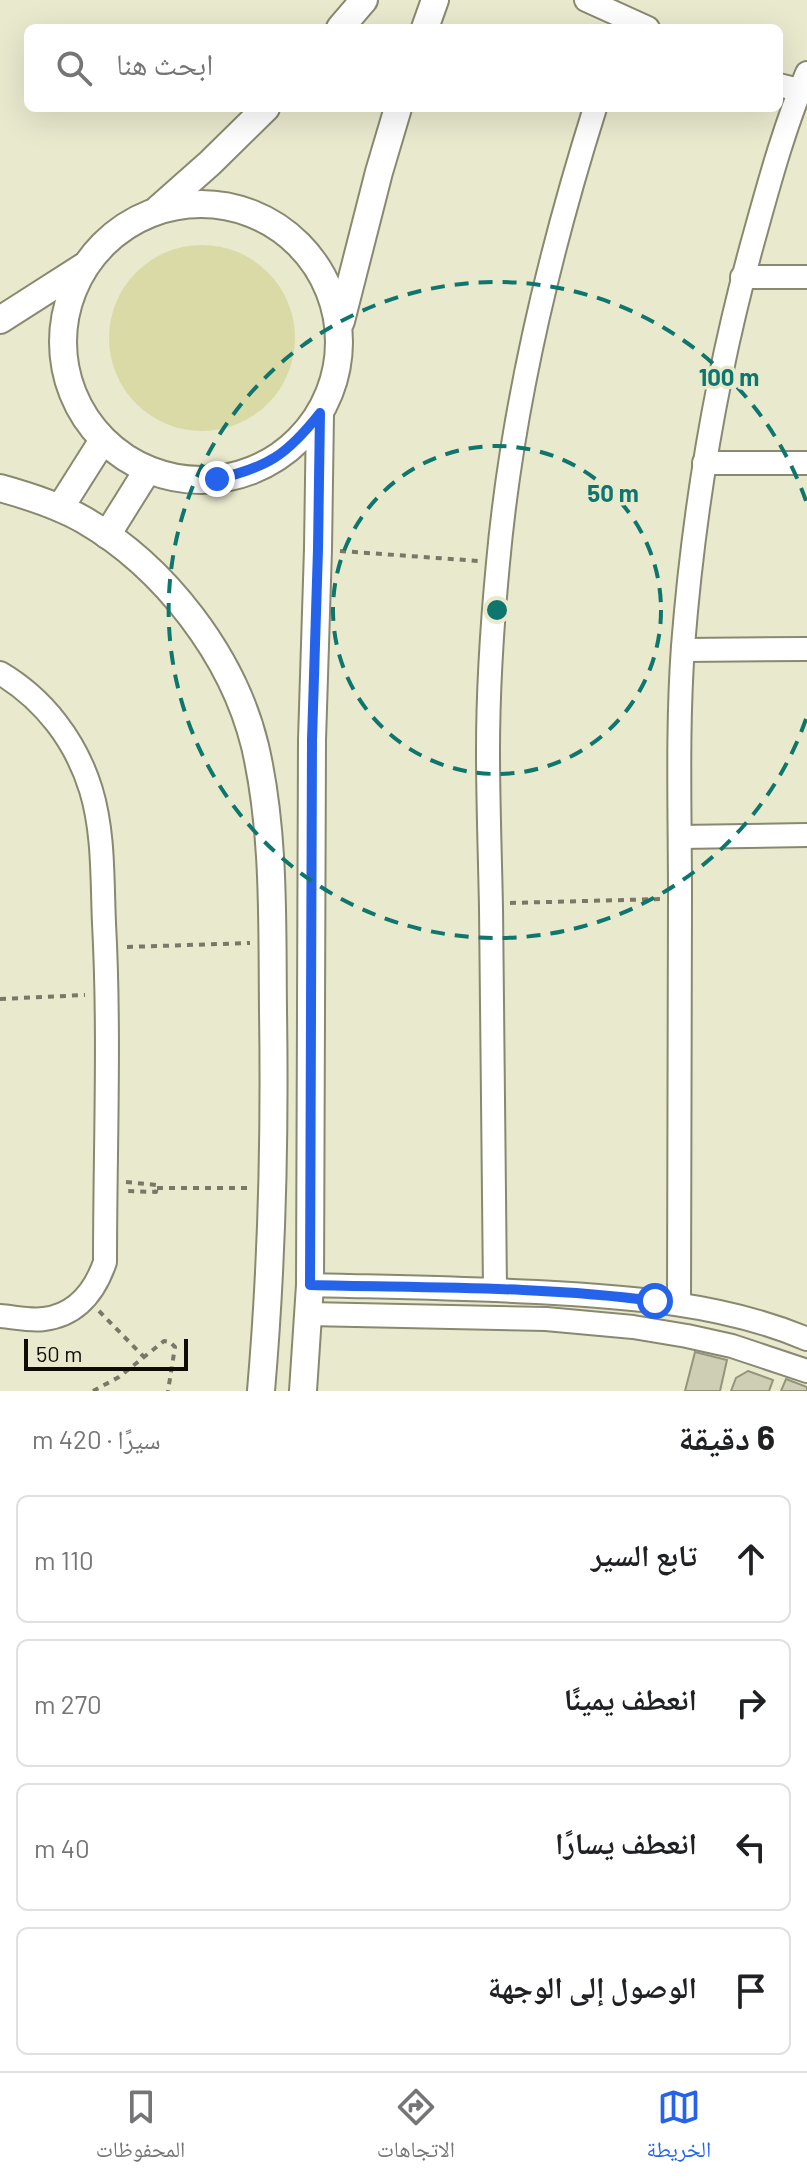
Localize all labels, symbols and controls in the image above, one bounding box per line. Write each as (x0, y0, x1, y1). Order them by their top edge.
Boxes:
search box (24, 24, 783, 112)
text: ابحث هنا (116, 45, 213, 81)
icon: search (52, 46, 96, 90)
text: 100 m (699, 362, 759, 391)
route end (199, 461, 235, 497)
text: 50 m (587, 478, 639, 507)
centre of rings (483, 596, 511, 624)
route start (637, 1283, 673, 1319)
scale bar (24, 1335, 188, 1371)
text: 50 m (36, 1340, 82, 1366)
text: 6 دقيقة (679, 1416, 775, 1457)
text: سيرًا · 420 m (32, 1423, 161, 1454)
text: تابع السير (591, 1536, 697, 1572)
icon: ahead (729, 1537, 773, 1581)
text: 110 m (34, 1544, 94, 1575)
text: انعطف يمينًا (564, 1680, 697, 1716)
icon: right (729, 1681, 773, 1725)
text: 270 m (34, 1688, 102, 1719)
text: انعطف يسارًا (555, 1824, 697, 1860)
icon: left (729, 1825, 773, 1869)
text: 40 m (34, 1832, 90, 1863)
text: الوصول إلى الوجهة (488, 1968, 697, 2004)
icon: arrive (729, 1969, 773, 2013)
tab: المحفوظات (96, 2085, 185, 2171)
tab: الاتجاهات (377, 2085, 455, 2171)
tab: الخريطة (646, 2085, 711, 2171)

